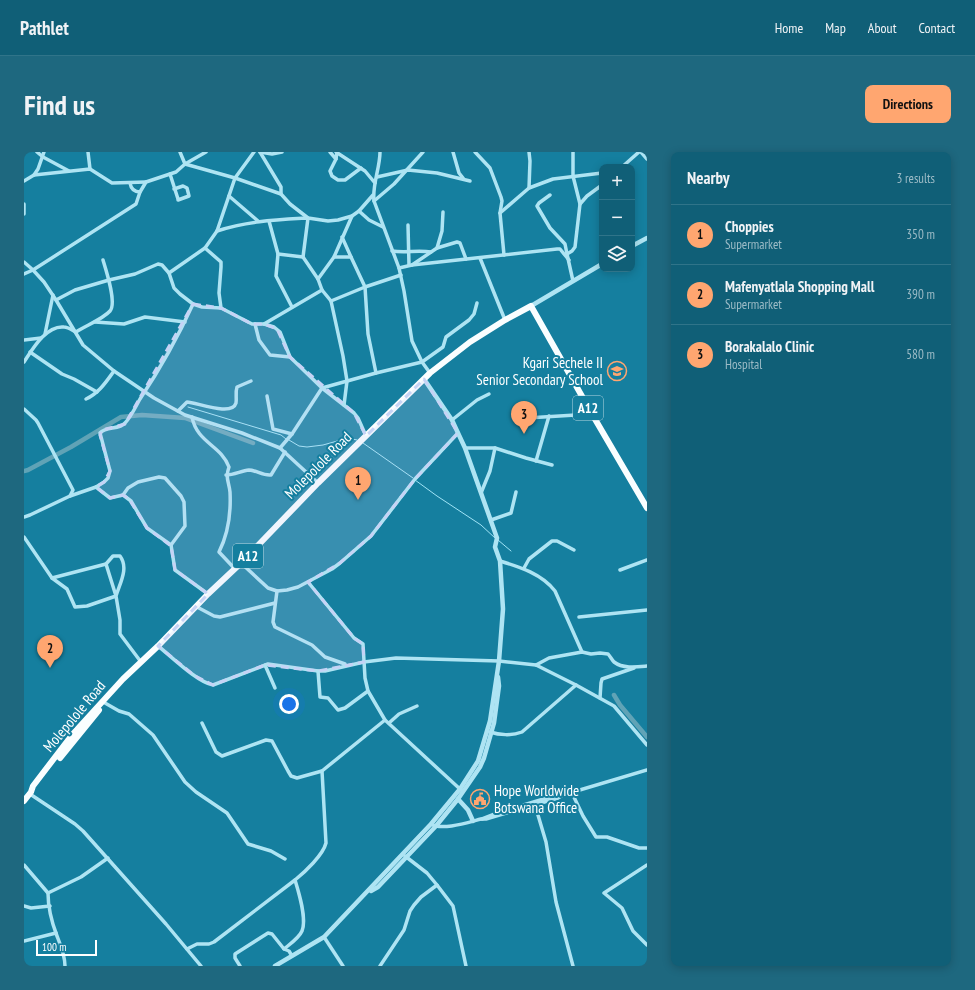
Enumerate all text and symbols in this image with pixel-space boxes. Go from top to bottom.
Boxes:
text: Pathlet [20,16,69,40]
text: Home [775,19,803,37]
text: Map [825,19,846,37]
text: About [868,19,897,37]
text: Contact [919,19,955,37]
button: Directions [865,85,951,123]
text: Find us [24,86,95,123]
map controls [599,164,635,272]
button: + [599,164,635,200]
text: Nearby [687,167,730,189]
text: 3 results [896,170,935,187]
button: − [599,200,635,236]
text: Choppies [725,217,774,236]
text: 1 [697,226,703,243]
text: 350 m [906,226,935,243]
button: layers [599,236,635,272]
text: Supermarket [725,236,782,253]
text: Mafenyatlala Shopping Mall [725,277,874,296]
text: 2 [697,286,703,303]
text: 390 m [906,286,935,303]
text: Supermarket [725,296,782,313]
text: Borakalalo Clinic [725,337,814,356]
text: 3 [697,346,703,363]
text: 580 m [906,346,935,363]
place label: Kgari Sechele II Senior Secondary School [476,353,603,389]
text: Hospital [725,356,762,373]
school or university icon: Kgari Sechele II Senior Secondary School [606,360,628,382]
road number: A12 [573,396,603,420]
pin: 3 [511,401,537,434]
street label: Molepolole Road [280,427,356,503]
pin: 1 [345,467,371,500]
road number: A12 [233,544,263,568]
pin: 2 [37,635,63,668]
street label: Molepolole Road [39,677,109,755]
your location [279,694,299,714]
place label: Hope Worldwide Botswana Office [494,781,579,817]
public building icon: Hope Worldwide Botswana Office [469,788,491,810]
scale bar [36,938,97,957]
text: 100 m [42,940,66,954]

